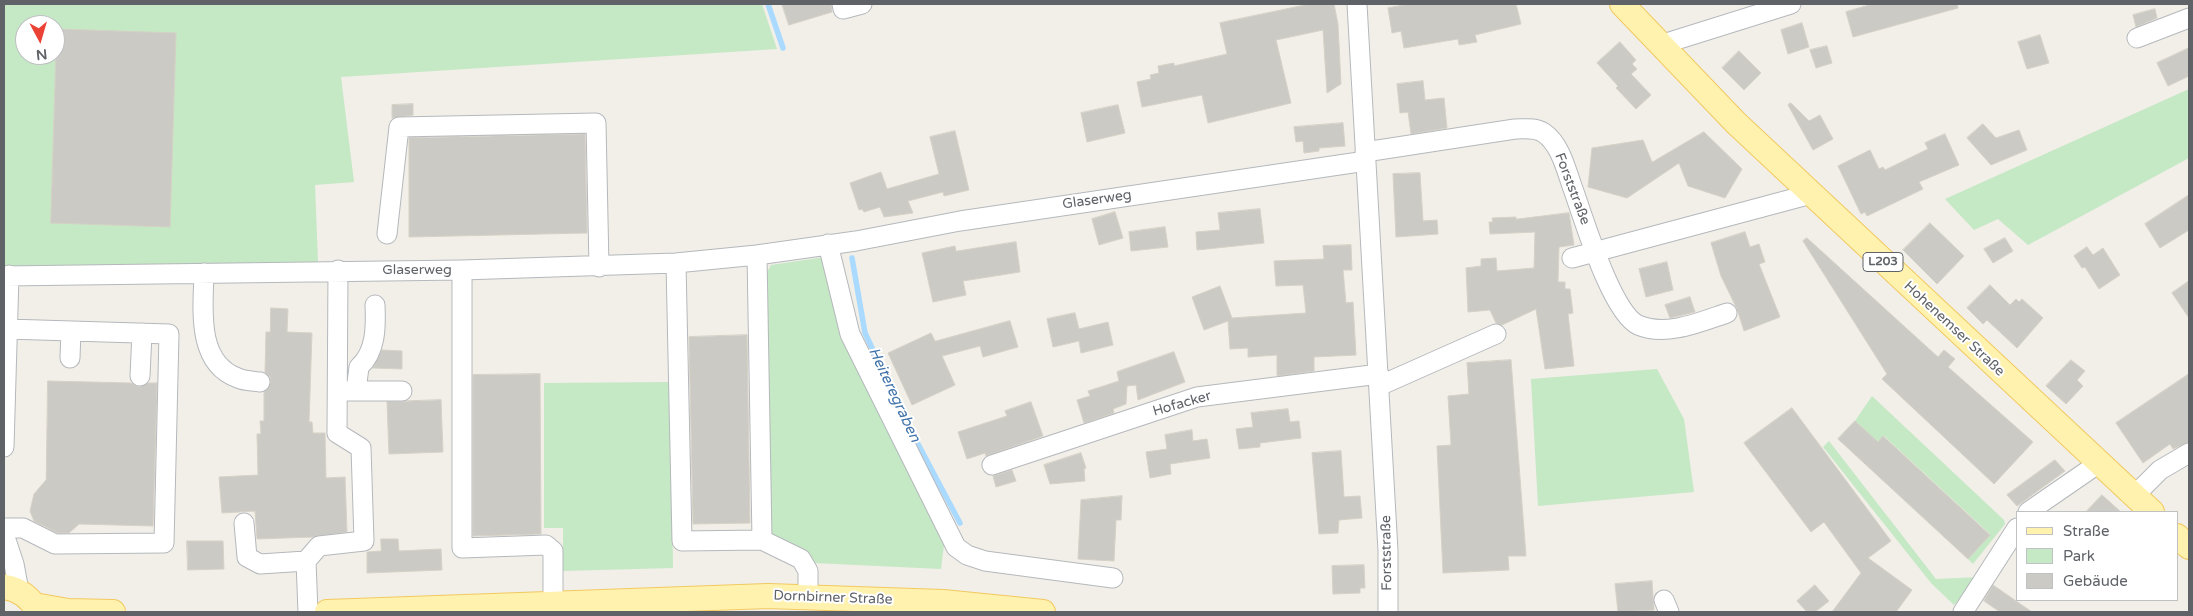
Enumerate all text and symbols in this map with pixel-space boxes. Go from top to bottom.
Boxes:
north arrow [15,15,65,65]
text: N [35,45,48,63]
street label: Forststraße [1551,151,1593,227]
street label: Glaserweg [1061,187,1133,213]
road number: L203 [1863,252,1903,272]
street label: Glaserweg [382,262,452,278]
street label: Hohenemser Straße [1900,278,2008,380]
water label: Heiteregraben [864,345,924,445]
street label: Hofacker [1151,388,1213,420]
legend [2016,511,2178,601]
street label: Forststraße [1378,515,1396,591]
text: Straße [2063,522,2109,540]
text: Park [2063,547,2095,565]
text: Gebäude [2063,572,2128,590]
street label: Dornbirner Straße [773,588,893,608]

